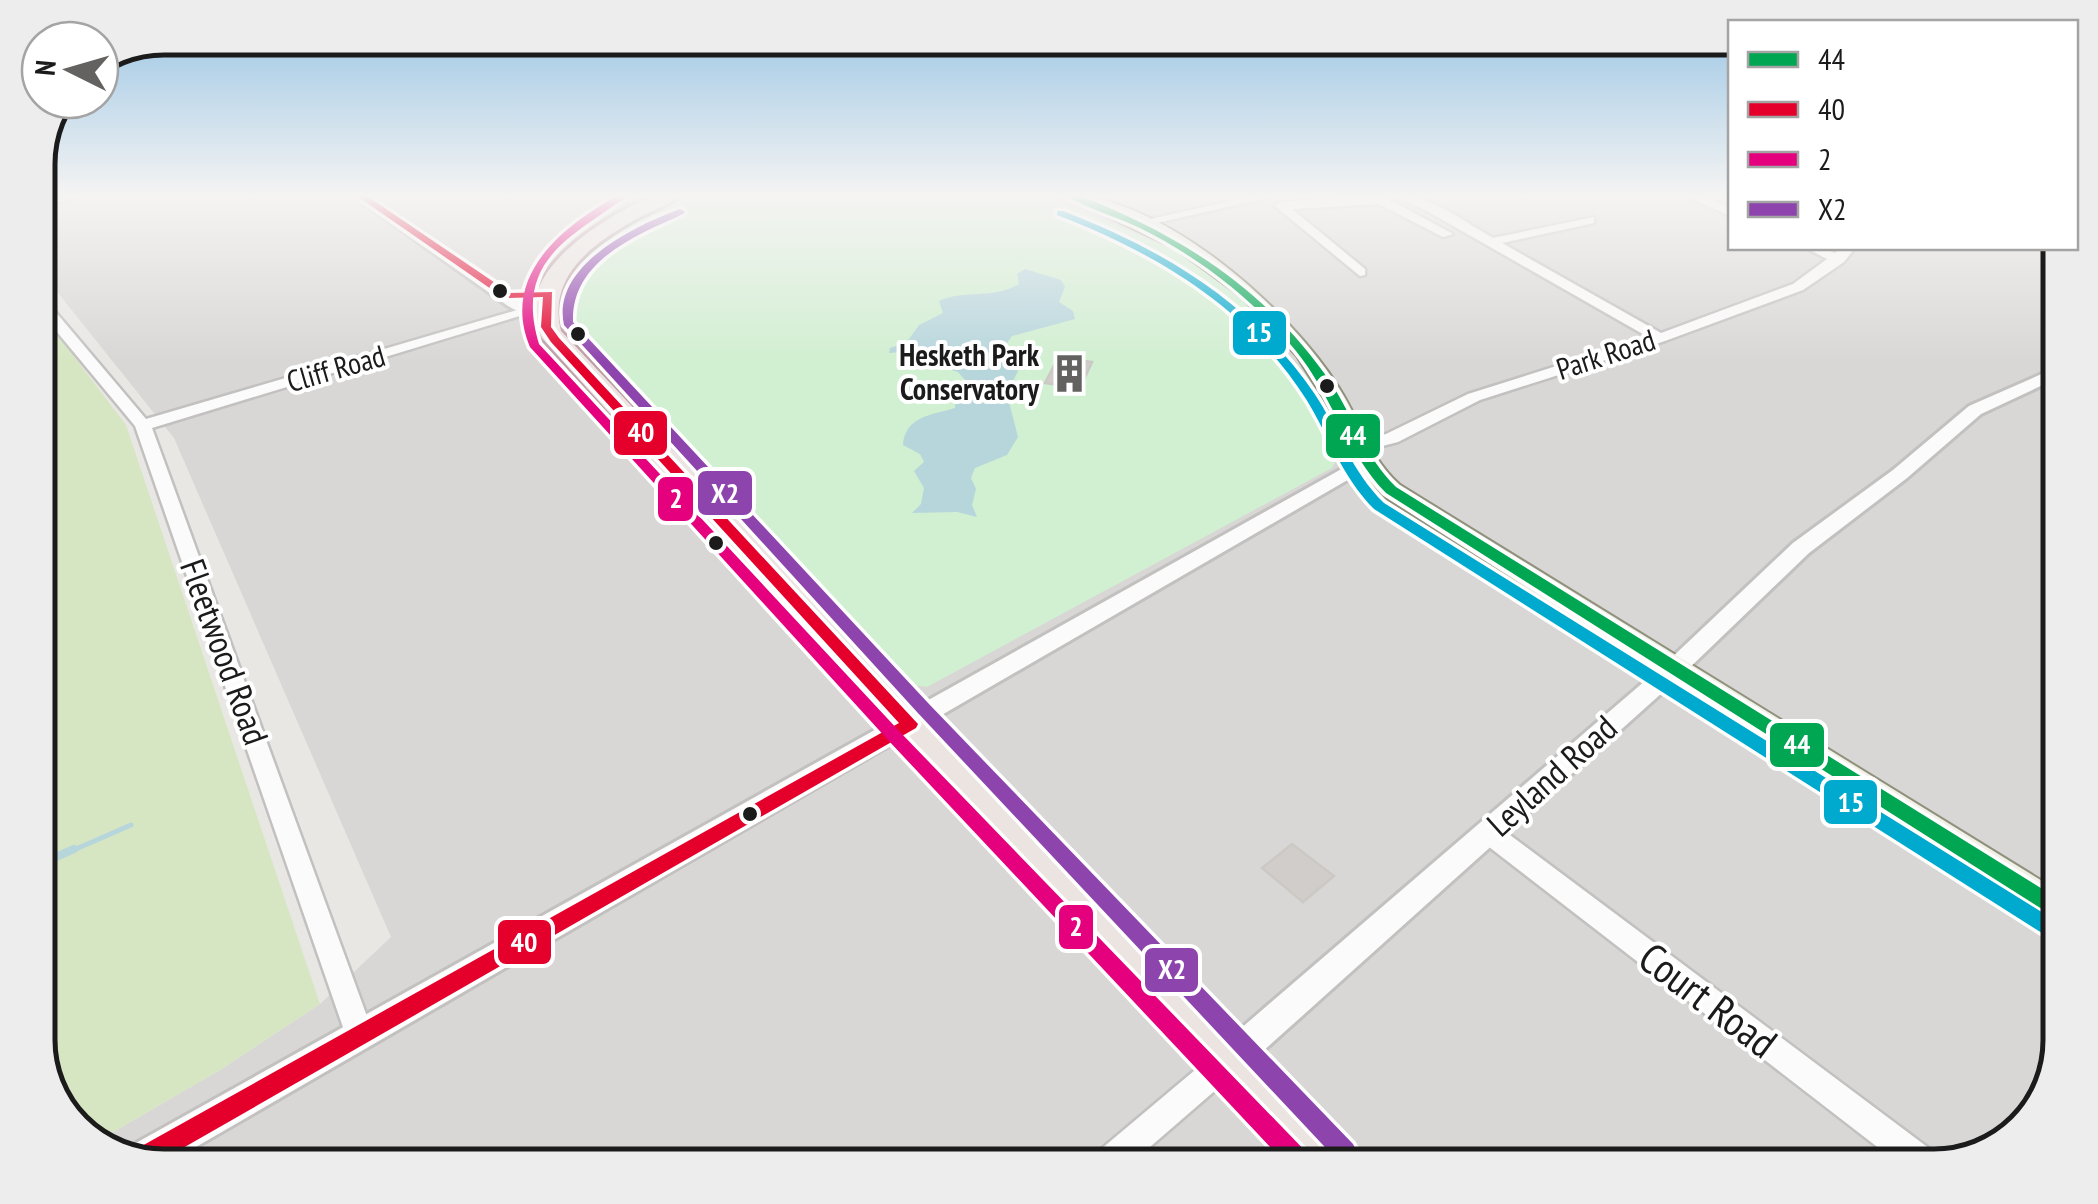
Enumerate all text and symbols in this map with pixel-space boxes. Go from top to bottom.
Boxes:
north arrow [20,20,120,120]
legend [1728,20,2078,250]
text: 44 [1818,39,1845,78]
text: N [26,59,64,77]
text: 40 [1818,89,1845,128]
text: 2 [1818,139,1832,178]
text: X2 [1818,189,1847,228]
unlabelled marker [490,281,510,301]
line badge: 15 [1231,309,1288,357]
text: 15 [1246,313,1272,350]
street label: Park Road [1551,319,1660,388]
unlabelled marker [568,324,588,344]
street label: Cliff Road [282,335,389,400]
place label: Hesketh Park Conservatory [899,335,1040,408]
building icon: Hesketh Park Conservatory [1048,352,1090,394]
unlabelled marker [1317,376,1337,396]
line badge: 40 [612,409,669,457]
line badge: 44 [1324,412,1382,460]
text: 40 [628,413,654,450]
text: 44 [1340,416,1367,453]
line badge: X2 [696,469,754,517]
text: X2 [711,474,739,511]
line badge: 2 [656,475,695,523]
text: 2 [669,479,683,516]
unlabelled marker [706,533,726,553]
street label: Fleetwood Road [170,553,280,751]
street label: Leyland Road [1477,705,1626,846]
line badge: 44 [1768,721,1826,769]
text: 44 [1784,725,1811,762]
line badge: 15 [1822,778,1879,826]
text: 15 [1838,783,1864,820]
unlabelled marker [740,804,760,824]
line badge: 2 [1057,903,1095,951]
text: 2 [1069,907,1083,944]
line badge: 40 [496,918,553,966]
text: 40 [511,923,537,960]
street label: Court Road [1628,930,1788,1069]
line badge: X2 [1143,946,1200,994]
text: X2 [1158,950,1186,987]

